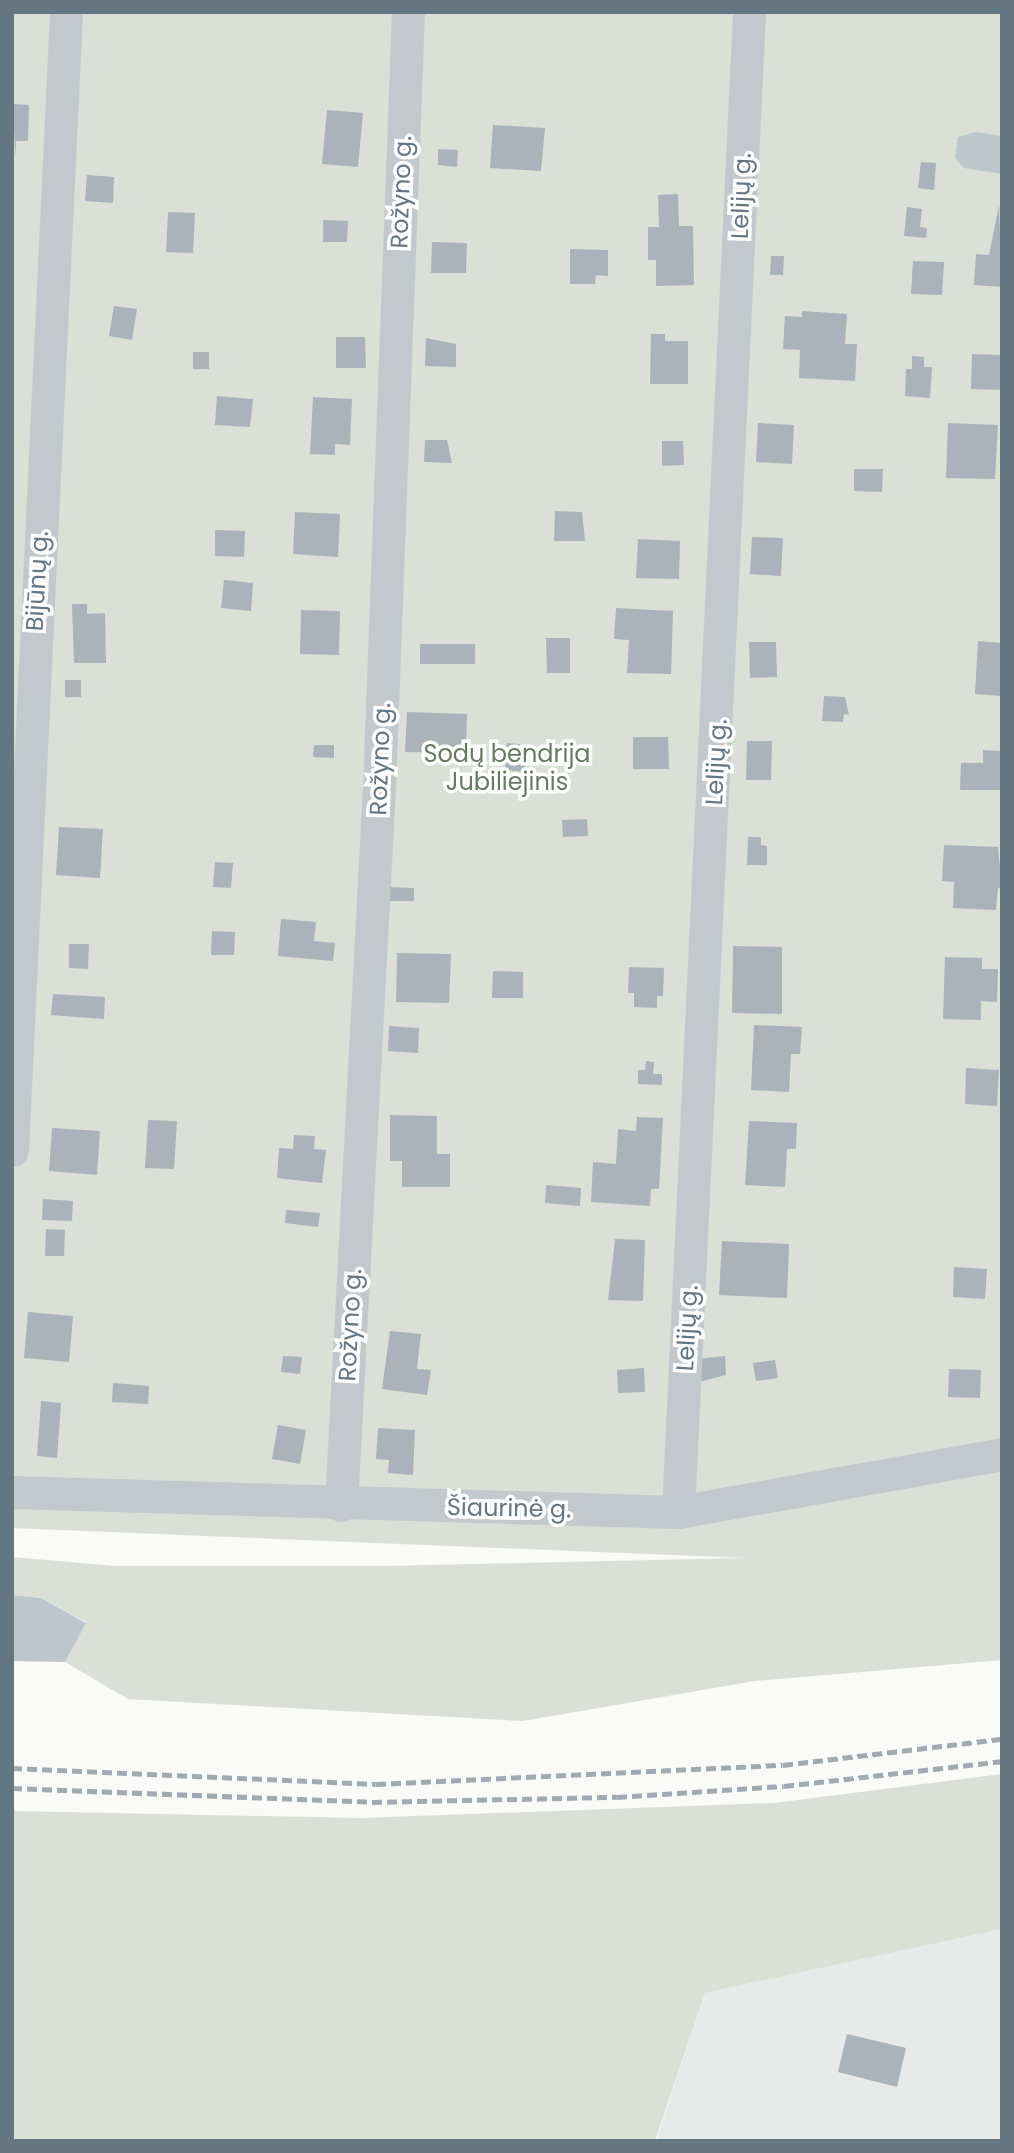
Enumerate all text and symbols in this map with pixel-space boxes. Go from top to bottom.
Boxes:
street label: Rožyno g. [385,135,417,249]
street label: Lelijų g. [725,153,757,239]
street label: Bijūnų g. [20,530,54,632]
street label: Rožyno g. [364,702,396,816]
street label: Lelijų g. [699,718,733,806]
park label: Sodų bendrija Jubiliejinis [423,740,591,796]
street label: Rožyno g. [333,1268,367,1382]
street label: Lelijų g. [670,1284,704,1372]
street label: Šiaurinė g. [447,1493,571,1523]

